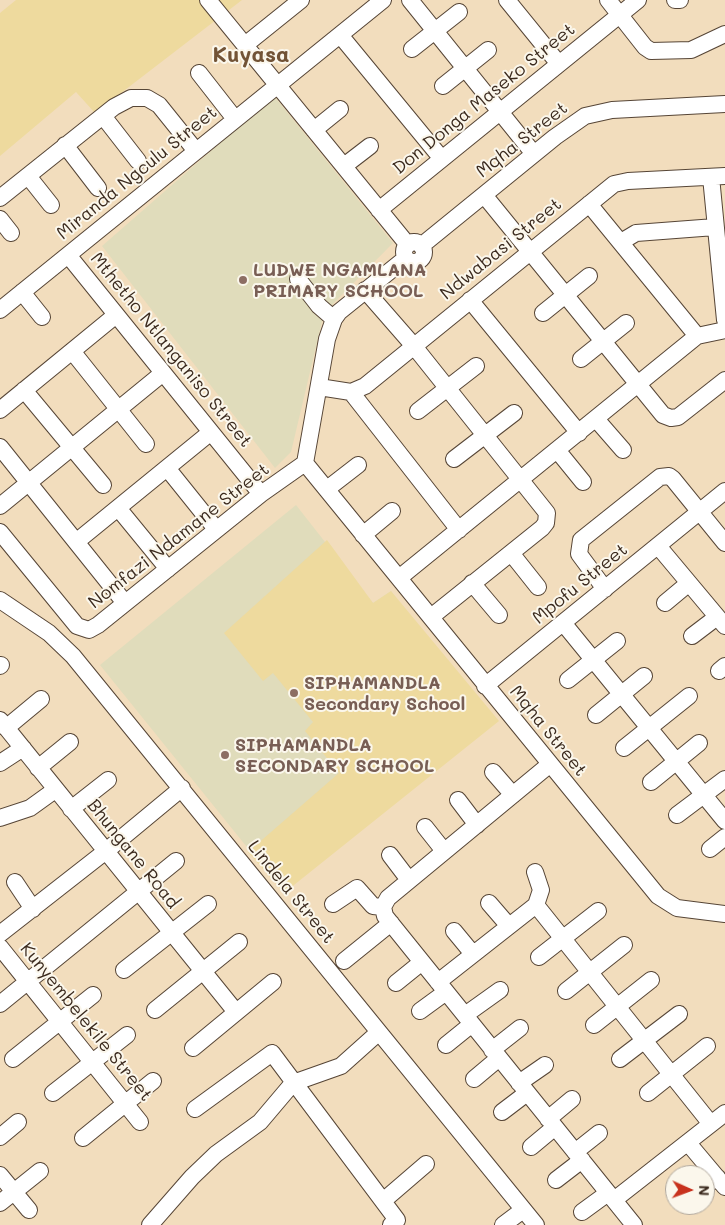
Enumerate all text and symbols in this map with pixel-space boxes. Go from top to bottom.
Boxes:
street label: Don Donga Maseko Street [389,19,579,179]
district label: Kuyasa [212,42,290,68]
street label: Mqha Street [472,98,572,182]
street label: Miranda Ngculu Street [52,102,222,244]
street label: Ndwabasi Street [436,193,566,305]
street label: Mthetho Ntlanganiso Street [86,248,256,452]
place label: LUDWE NGAMLANA PRIMARY SCHOOL [253,259,426,302]
marker: LUDWE NGAMLANA PRIMARY SCHOOL [237,274,249,286]
street label: Nomfazi Ndamane Street [84,459,274,613]
street label: Mpofu Street [528,539,632,629]
place label: SIPHAMANDLA Secondary School [304,672,465,714]
street label: Mqha Street [505,681,591,781]
marker: SIPHAMANDLA Secondary School [288,687,300,699]
place label: SIPHAMANDLA SECONDARY SCHOOL [235,734,434,776]
marker: SIPHAMANDLA SECONDARY SCHOOL [219,749,231,761]
street label: Bhungane Road [82,795,184,913]
street label: Lindela Street [243,836,339,948]
street label: Kunyembelekile Street [15,938,157,1106]
north arrow [665,1165,715,1215]
text: N [695,1185,714,1196]

